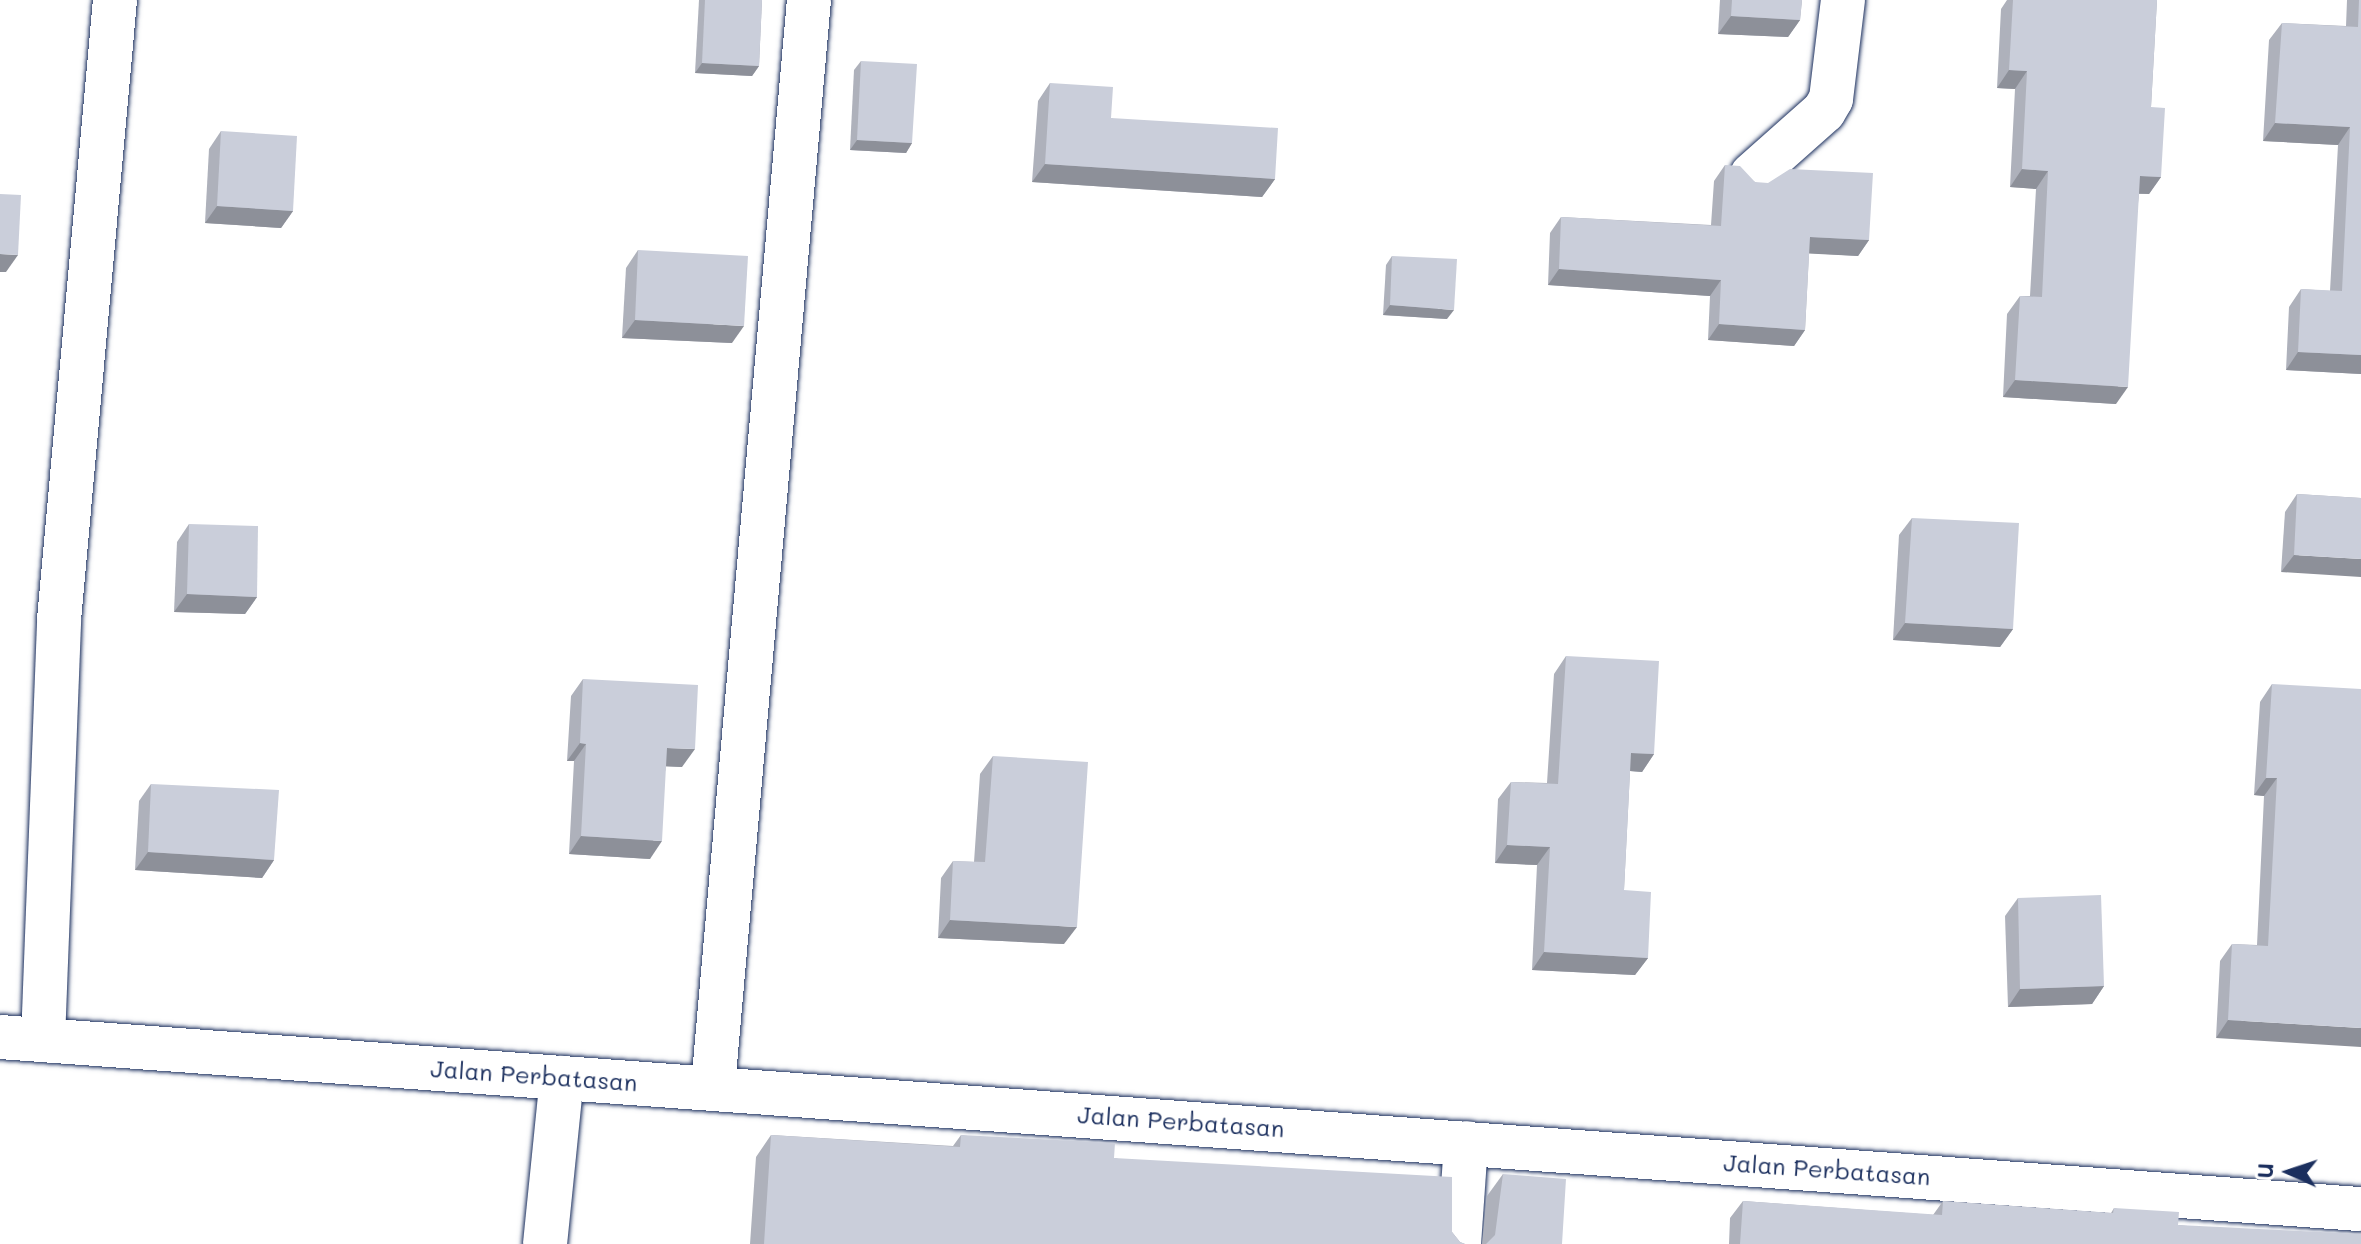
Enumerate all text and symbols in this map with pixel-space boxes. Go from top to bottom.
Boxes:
street label: Jalan Perbatasan [430,1053,638,1097]
street label: Jalan Perbatasan [1077,1099,1285,1143]
north arrow [2249,1132,2329,1212]
street label: Jalan Perbatasan [1723,1147,1931,1191]
text: U [2250,1162,2279,1179]

